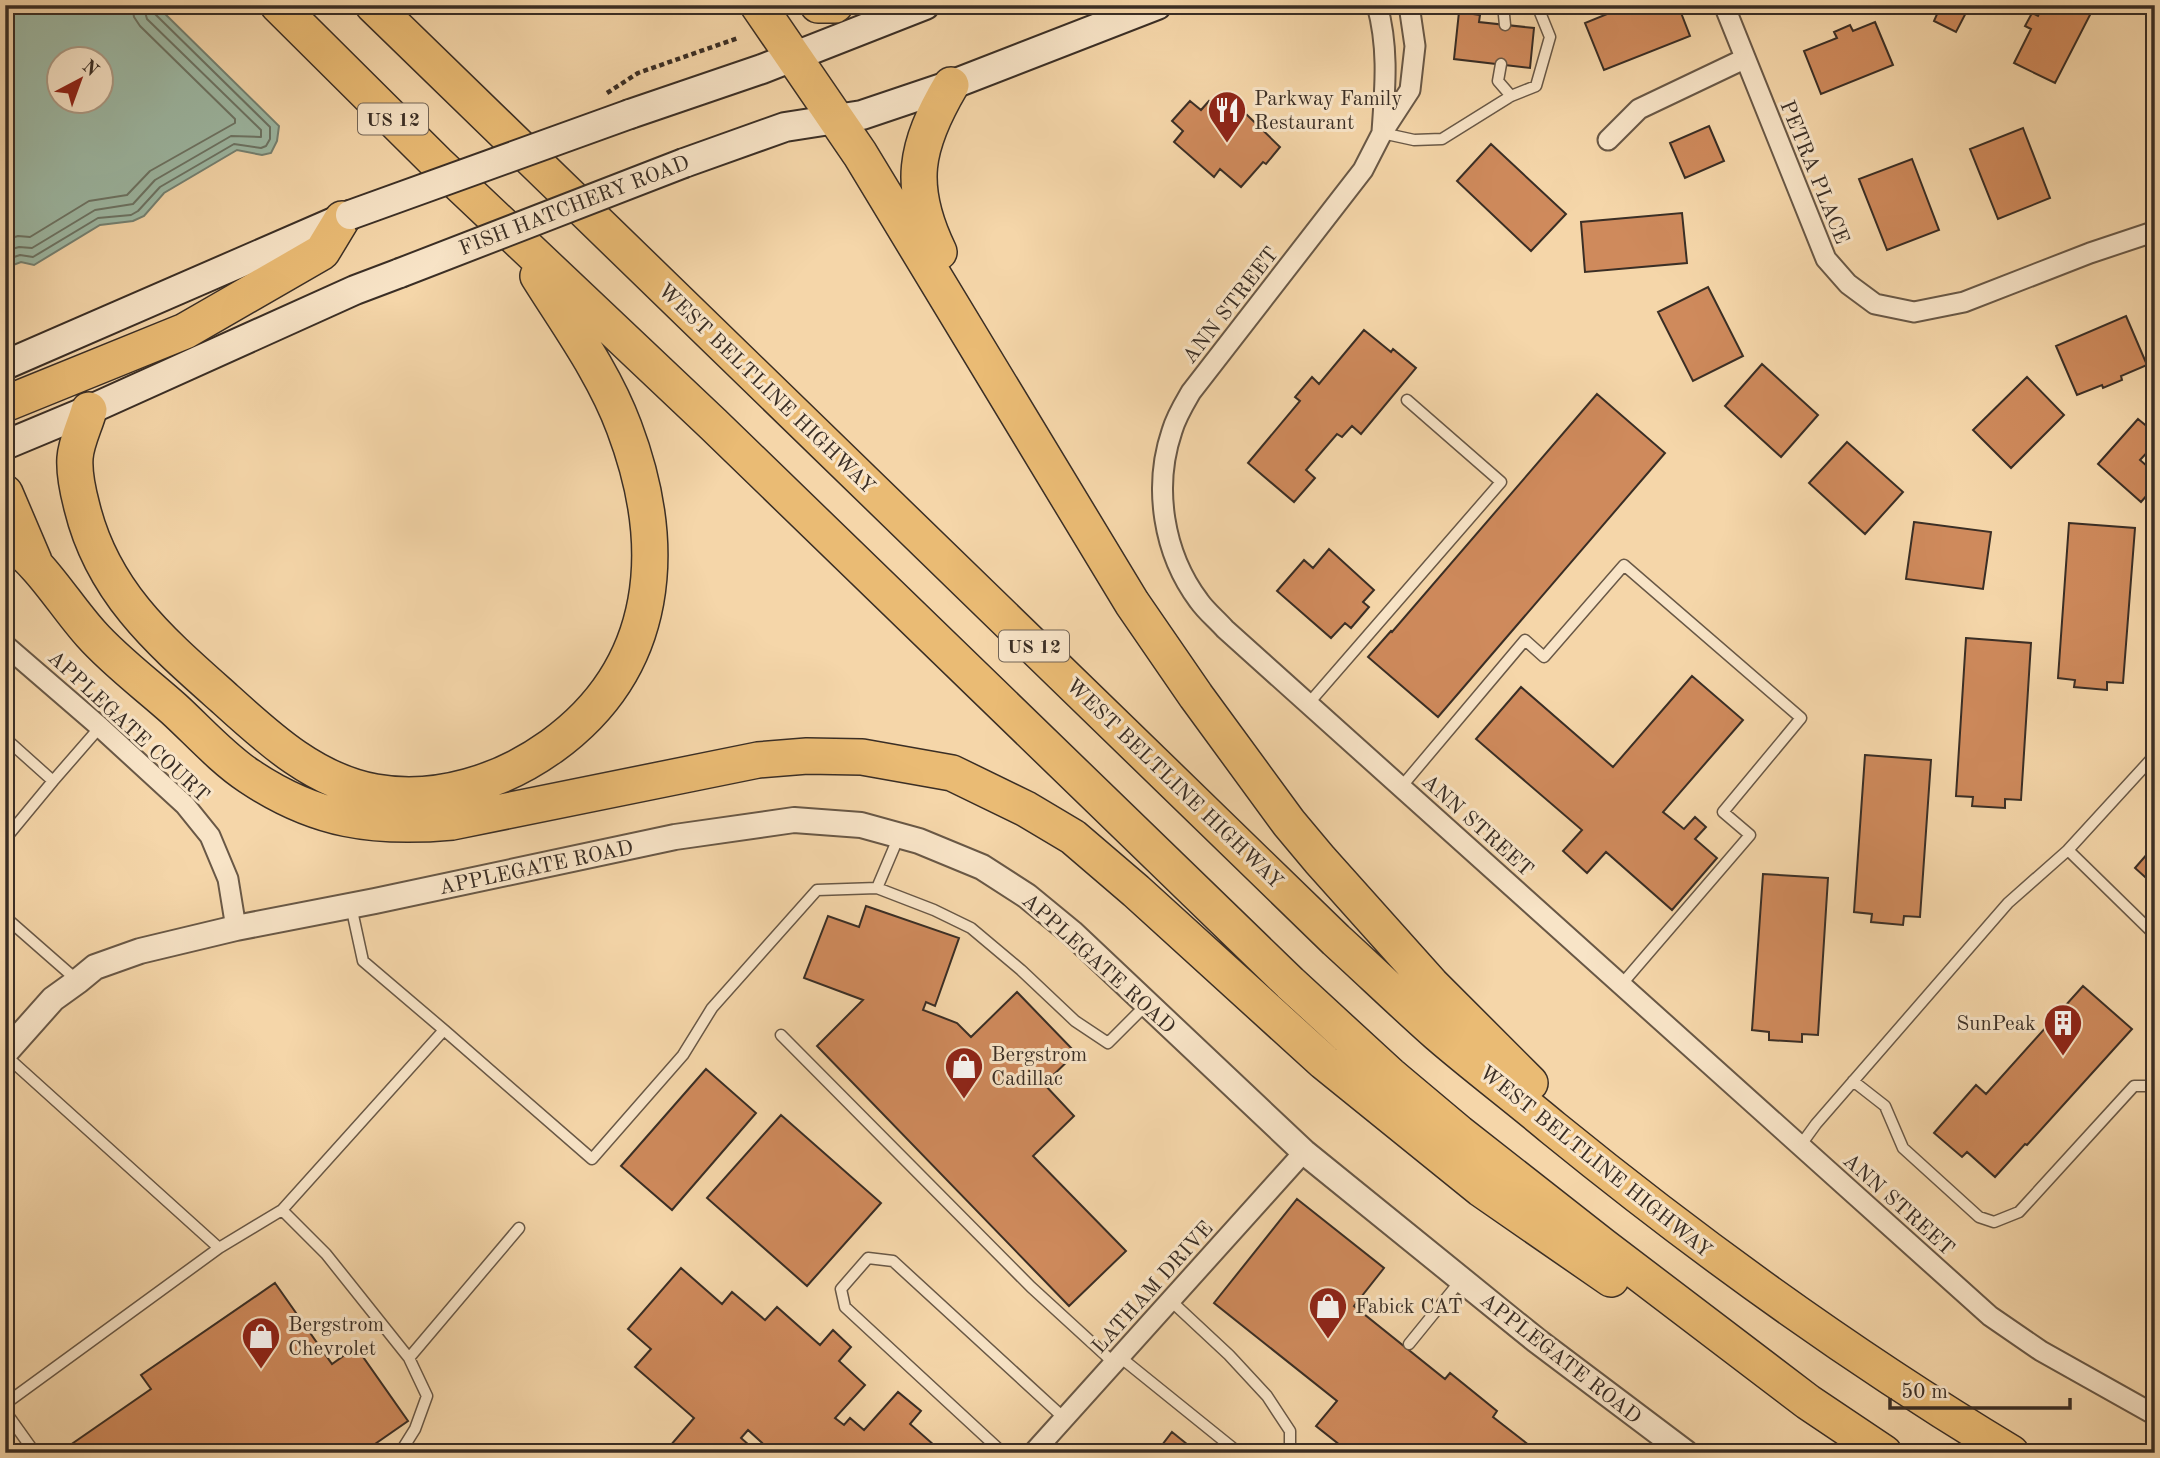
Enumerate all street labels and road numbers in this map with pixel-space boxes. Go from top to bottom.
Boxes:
street label: PETRA PLACE [1775,98,1852,247]
road number: US 12 [358,104,428,134]
street label: FISH HATCHERY ROAD [456,153,693,260]
street label: ANN STREET [1179,244,1283,368]
street label: WEST BELTLINE HIGHWAY [653,280,878,498]
road number: US 12 [999,631,1069,662]
street label: APPLEGATE COURT [43,647,213,807]
street label: WEST BELTLINE HIGHWAY [1061,675,1286,893]
street label: ANN STREET [1417,771,1537,881]
street label: APPLEGATE ROAD [437,838,635,899]
street label: APPLEGATE ROAD [1017,890,1179,1038]
street label: WEST BELTLINE HIGHWAY [1475,1062,1715,1262]
street label: ANN STREET [1838,1150,1958,1260]
street label: LATHAM DRIVE [1089,1218,1218,1358]
street label: APPLEGATE ROAD [1476,1290,1645,1428]

